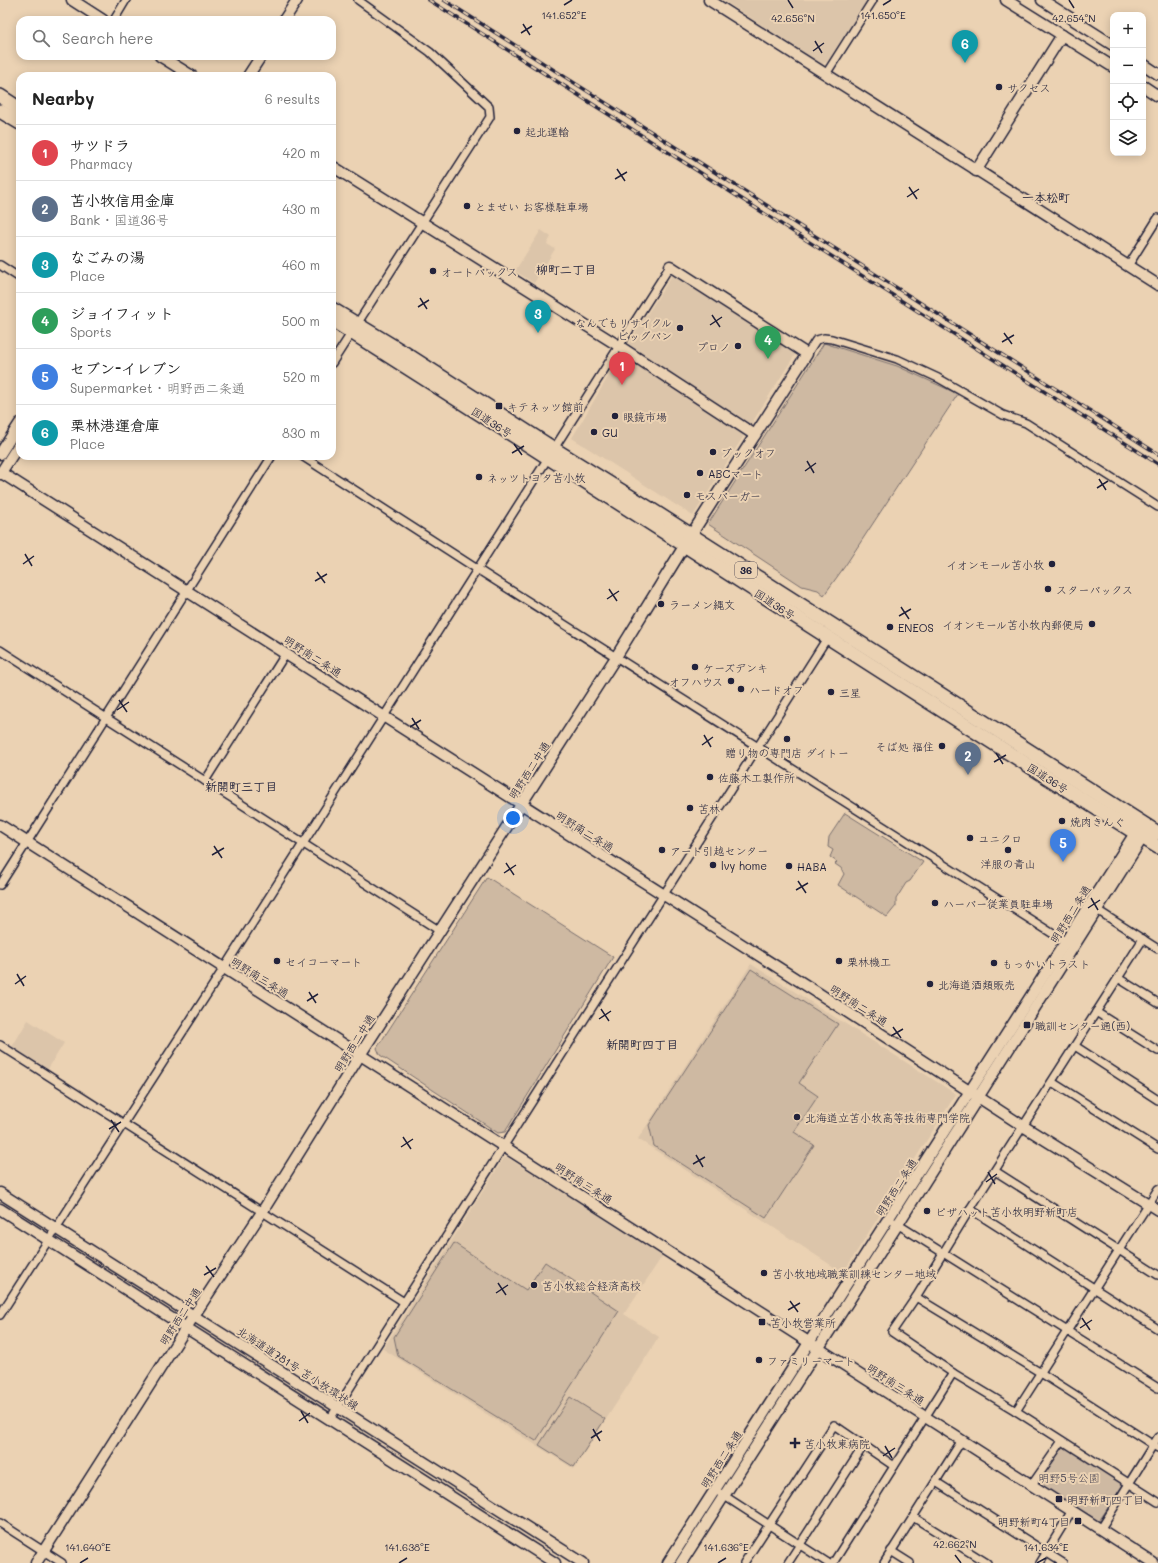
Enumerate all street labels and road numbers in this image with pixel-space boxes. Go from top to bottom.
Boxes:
street label: 国道36号 [469,403,515,441]
road number: 36 [735,562,757,578]
street label: 国道36号 [752,585,798,623]
street label: 明野南二条通 [281,632,345,680]
street label: 明野西二中通 [505,738,553,802]
street label: 国道36号 [1024,759,1072,797]
street label: 明野南二条通 [553,807,617,855]
street label: 明野西二条通 [1046,882,1094,946]
street label: 明野南三条通 [228,953,292,1001]
street label: 明野南二条通 [827,981,891,1029]
street label: 明野西二中通 [330,1011,378,1075]
street label: 明野西二条通 [872,1155,920,1219]
street label: 明野南三条通 [552,1159,616,1207]
street label: 明野西二中通 [156,1284,204,1348]
street label: 北海道道781号 苫小牧環状線 [234,1323,362,1413]
street label: 明野南三条通 [864,1360,928,1408]
street label: 明野西二条通 [697,1427,745,1491]

